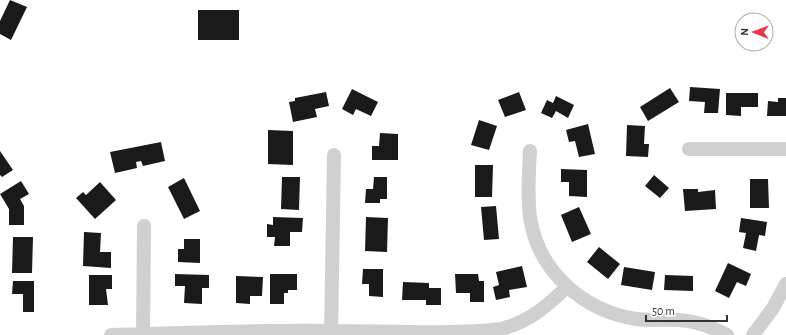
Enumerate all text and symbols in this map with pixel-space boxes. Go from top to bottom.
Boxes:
north arrow [734,12,774,52]
text: N [739,28,750,36]
scale bar [646,297,727,323]
text: 50 m [652,305,675,317]

